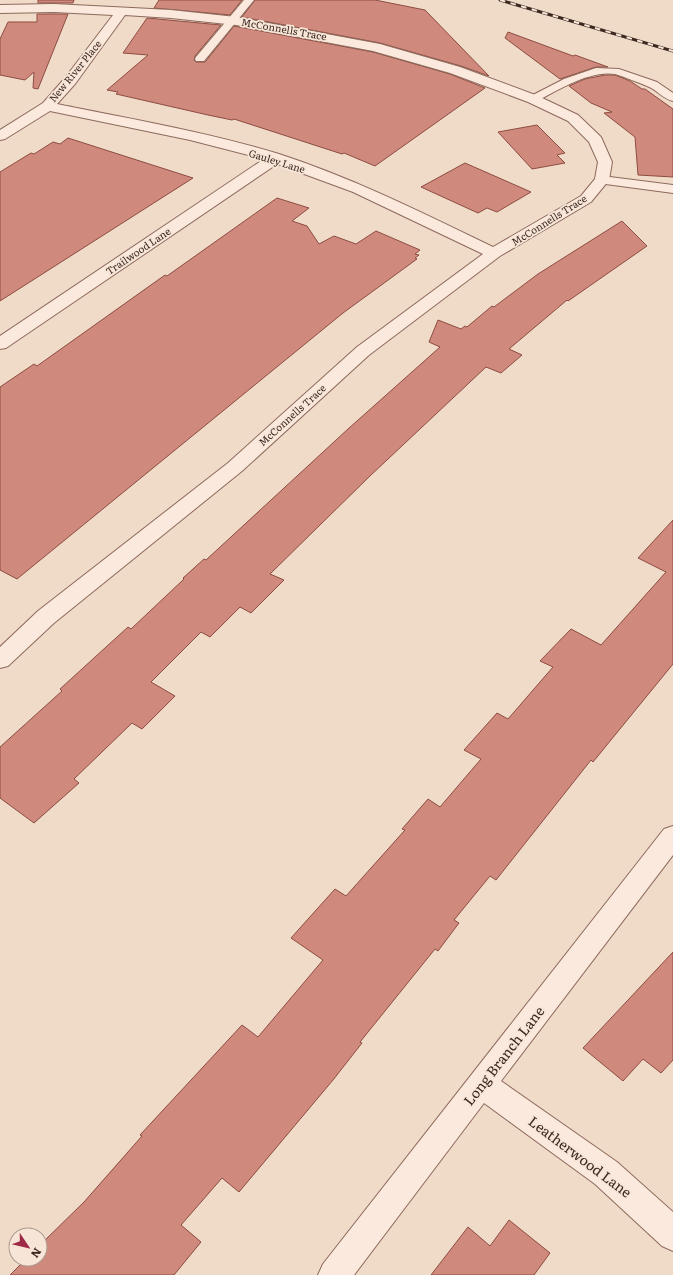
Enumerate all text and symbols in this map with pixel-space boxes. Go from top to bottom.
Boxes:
street label: McConnells Trace [240,14,328,43]
street label: New River Place [45,36,104,105]
street label: Gauley Lane [247,145,307,176]
street label: McConnells Trace [508,190,589,249]
street label: Trailwood Lane [102,223,173,278]
street label: McConnells Trace [255,380,329,449]
street label: Long Branch Lane [458,1002,548,1109]
street label: Leatherwood Lane [525,1111,636,1202]
north arrow [8,1227,48,1267]
text: N [28,1245,46,1262]

